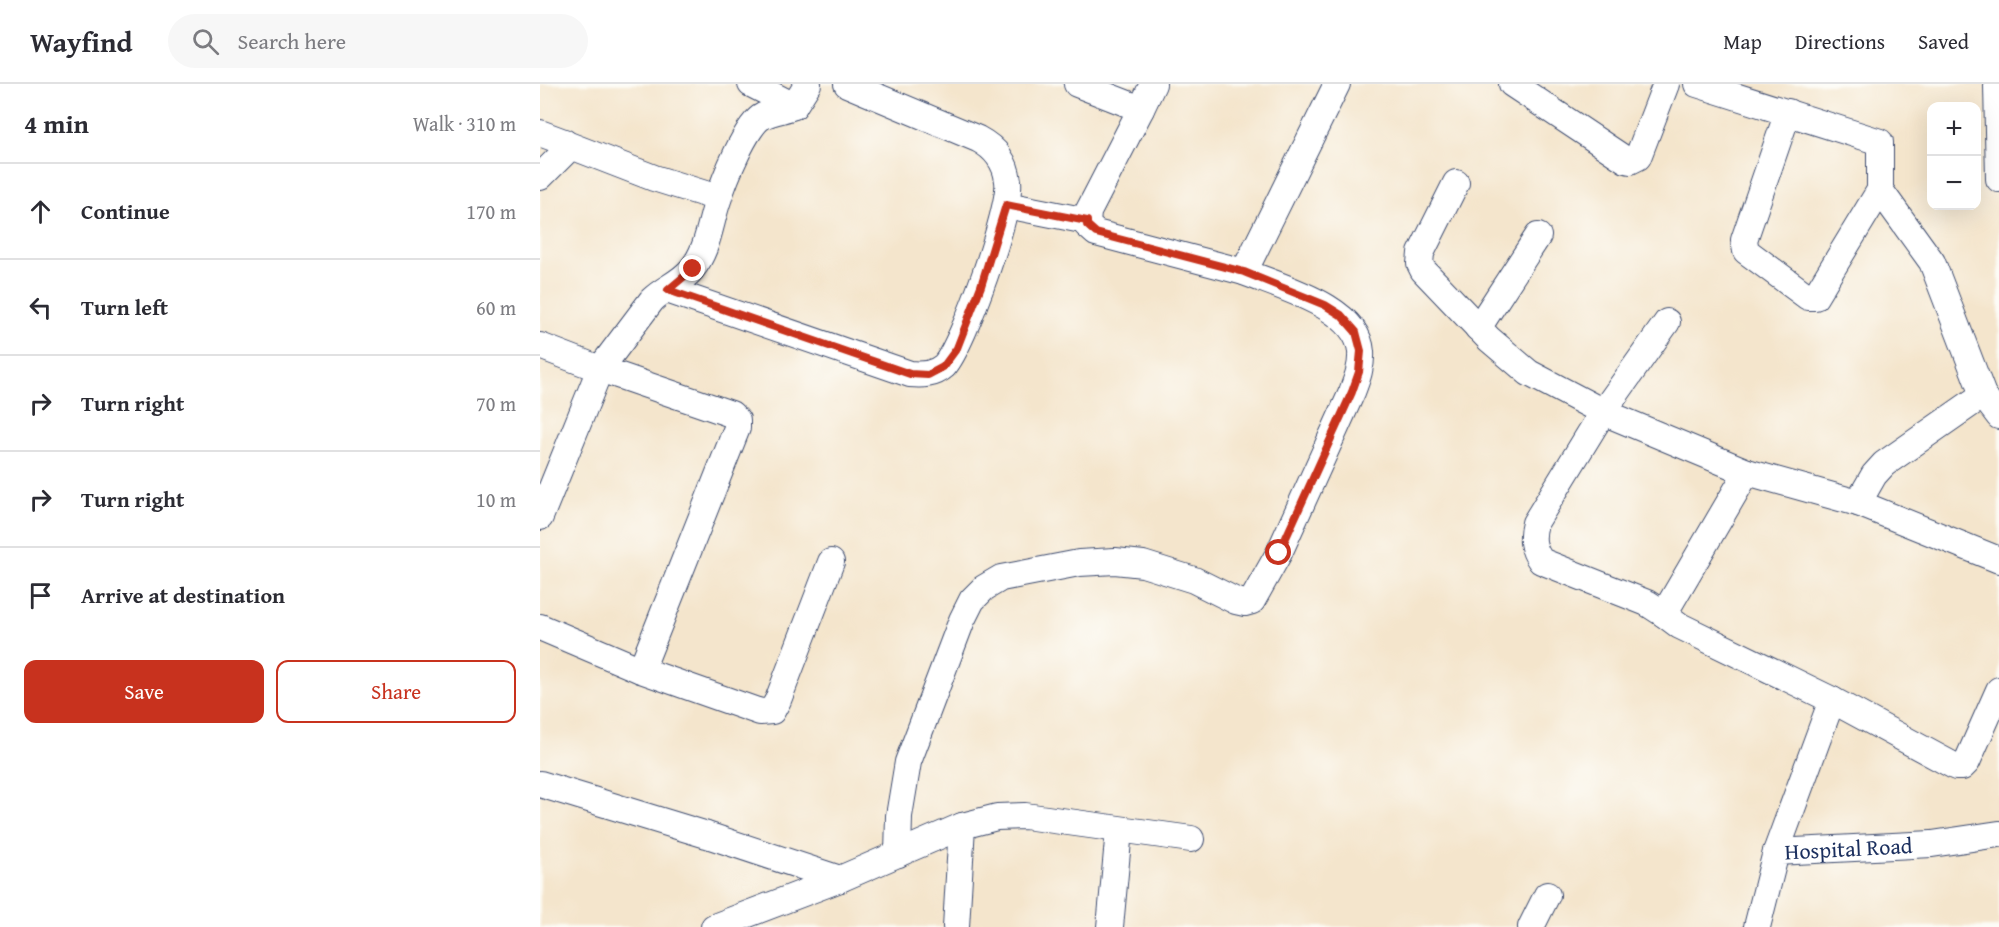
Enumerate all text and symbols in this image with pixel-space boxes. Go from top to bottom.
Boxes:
search box [168,14,588,68]
text: Wayfind [30,21,132,62]
icon: search [189,25,222,58]
text: Search here [237,25,346,57]
text: Map [1723,26,1762,57]
text: Directions [1795,26,1885,57]
text: Saved [1918,26,1969,57]
map controls [1927,102,1981,210]
button: + [1927,102,1981,156]
text: 4 min [24,104,89,143]
text: Walk · 310 m [413,109,516,138]
button: − [1927,156,1981,210]
icon: ahead [24,195,57,228]
text: Continue [81,195,170,227]
text: 170 m [466,197,516,226]
route end [679,255,705,281]
icon: left [24,291,57,324]
text: Turn left [81,291,168,323]
text: 60 m [476,293,516,322]
icon: right [24,387,57,420]
text: Turn right [81,387,184,419]
text: 70 m [476,389,516,418]
icon: right [24,483,57,516]
text: Turn right [81,483,184,515]
text: 10 m [476,485,516,514]
route start [1265,539,1291,565]
icon: arrive [24,579,57,612]
text: Arrive at destination [81,579,285,611]
button: Save [24,660,264,723]
button: Share [276,660,516,723]
street label: Hospital Road [1784,829,1913,868]

